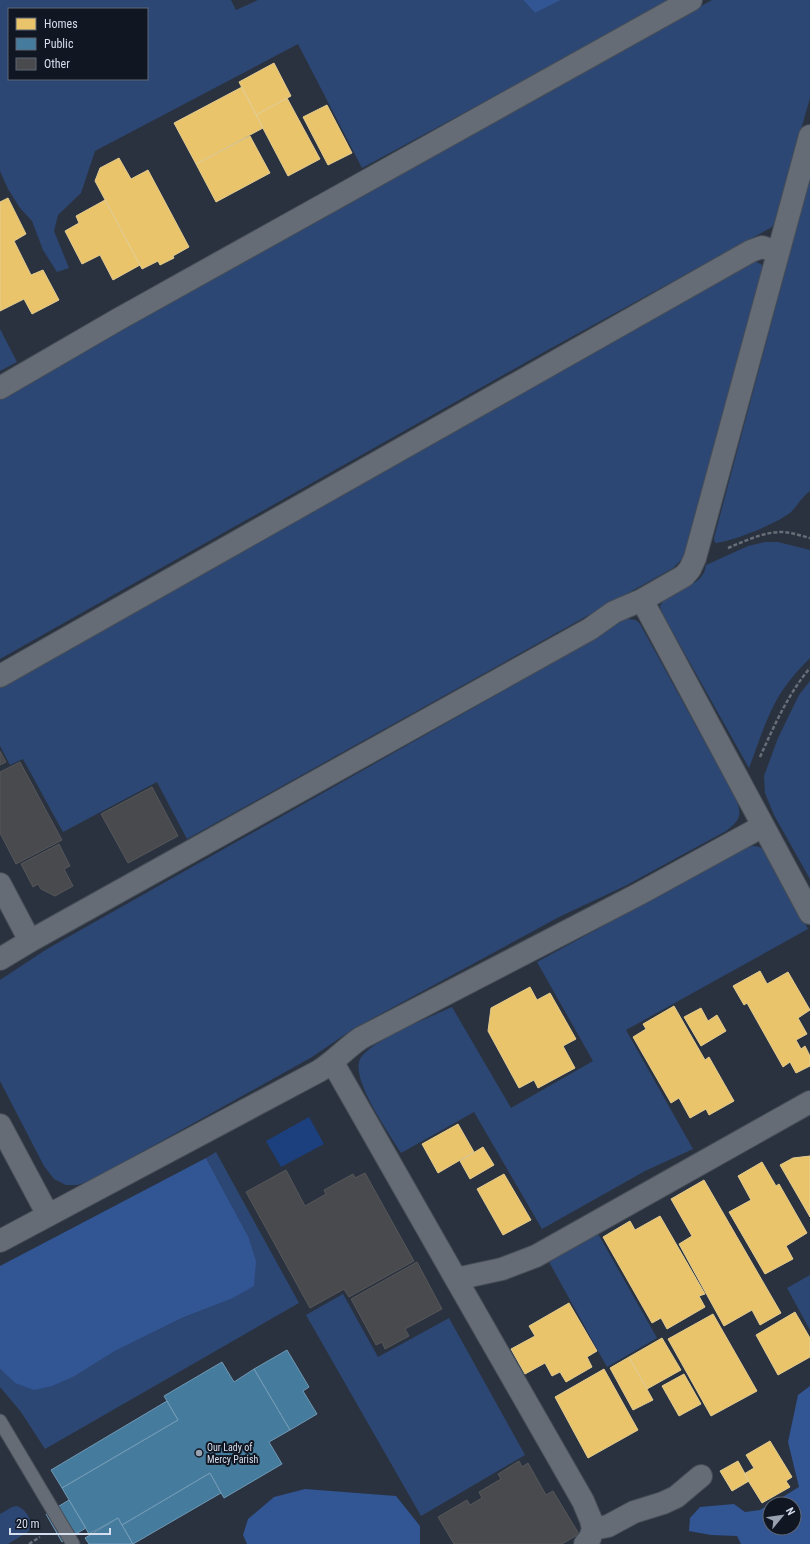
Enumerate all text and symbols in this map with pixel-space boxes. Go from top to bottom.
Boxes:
legend [8,8,148,80]
text: Homes [44,17,78,31]
text: Public [44,37,74,51]
text: Other [44,57,70,71]
place label: Our Lady of Mercy Parish [207,1442,258,1465]
marker: Our Lady of Mercy Parish [194,1448,204,1458]
north arrow [762,1496,802,1536]
text: N [783,1505,798,1518]
scale bar [10,1510,110,1536]
text: 20 m [16,1517,40,1531]

